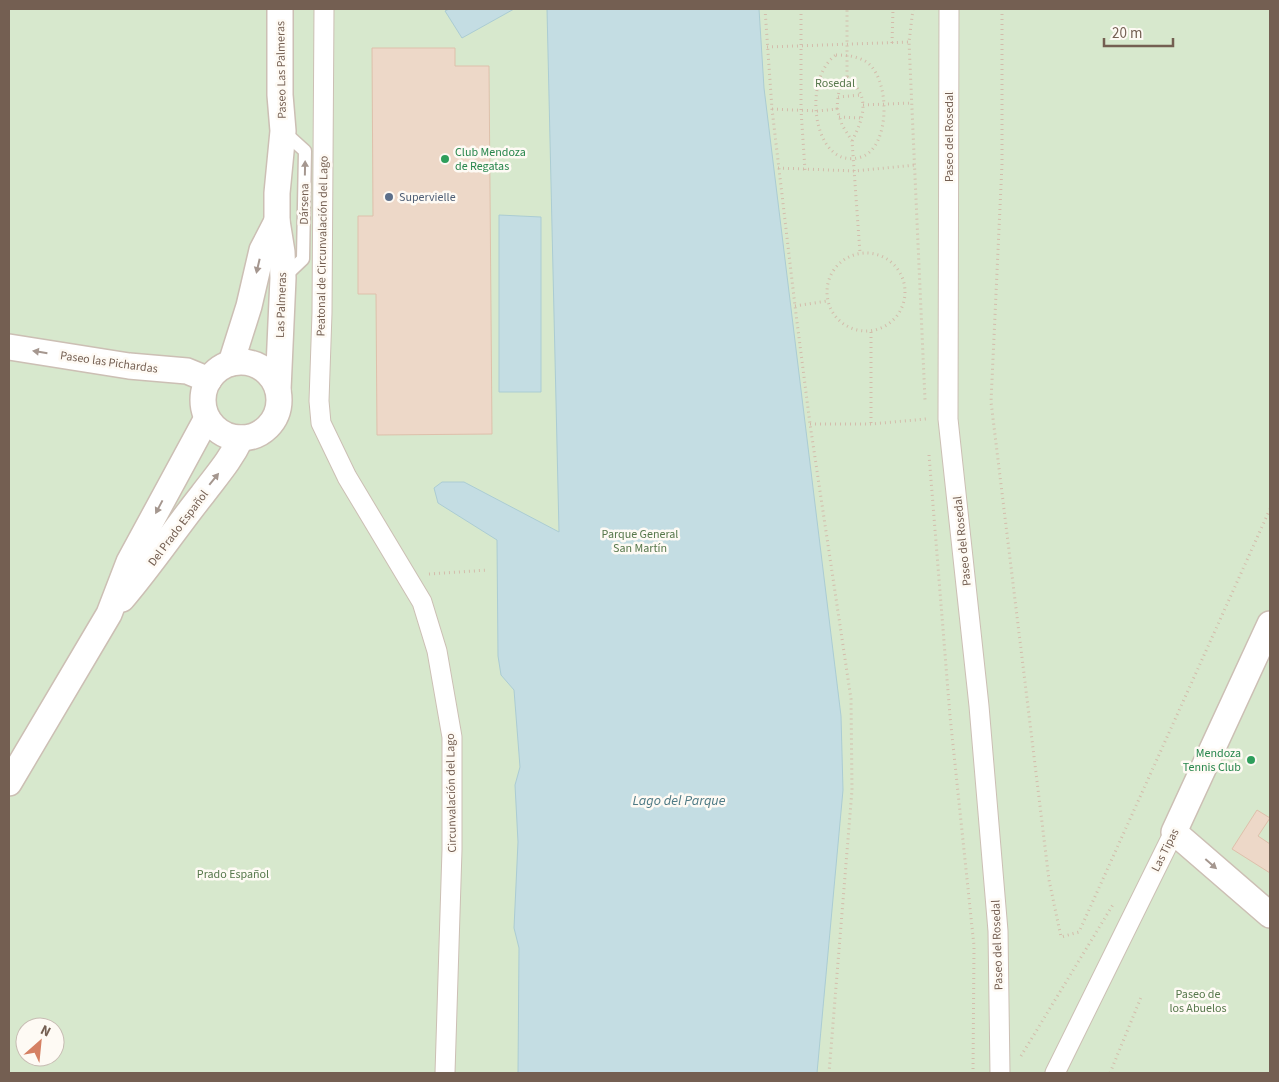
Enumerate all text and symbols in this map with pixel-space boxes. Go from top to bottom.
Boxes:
scale bar [1104,15,1173,47]
street label: Paseo Las Palmeras [272,21,291,119]
text: 20 m [1112,23,1142,44]
park label: Rosedal [815,75,855,92]
street label: Paseo del Rosedal [941,92,958,182]
place label: Club Mendoza de Regatas [455,144,526,175]
marker: Club Mendoza de Regatas [439,153,451,165]
street label: Peatonal de Circunvalación del Lago [312,155,333,337]
one-way arrow [301,160,309,176]
street label: Dársena [296,183,313,225]
place label: Supervielle [399,189,456,206]
marker: Supervielle [383,191,395,203]
one-way arrow [254,258,262,273]
street label: Las Palmeras [272,272,291,338]
street label: Paseo las Pichardas [59,347,159,378]
one-way arrow [32,348,48,356]
one-way arrow [209,472,220,485]
street label: Del Prado Español [144,487,213,570]
street label: Paseo del Rosedal [949,495,976,587]
one-way arrow [155,500,163,514]
park label: Parque General San Martín [602,526,678,557]
street label: Circunvalación del Lago [442,733,461,853]
place label: Mendoza Tennis Club [1183,745,1241,776]
marker: Mendoza Tennis Club [1245,754,1257,766]
water label: Lago del Parque [633,791,726,811]
street label: Las Tipas [1147,826,1184,875]
one-way arrow [1205,859,1218,870]
park label: Prado Español [197,866,269,883]
street label: Paseo del Rosedal [987,900,1008,990]
park label: Paseo de los Abuelos [1169,986,1227,1017]
north arrow [15,1017,65,1067]
text: N [37,1020,54,1042]

